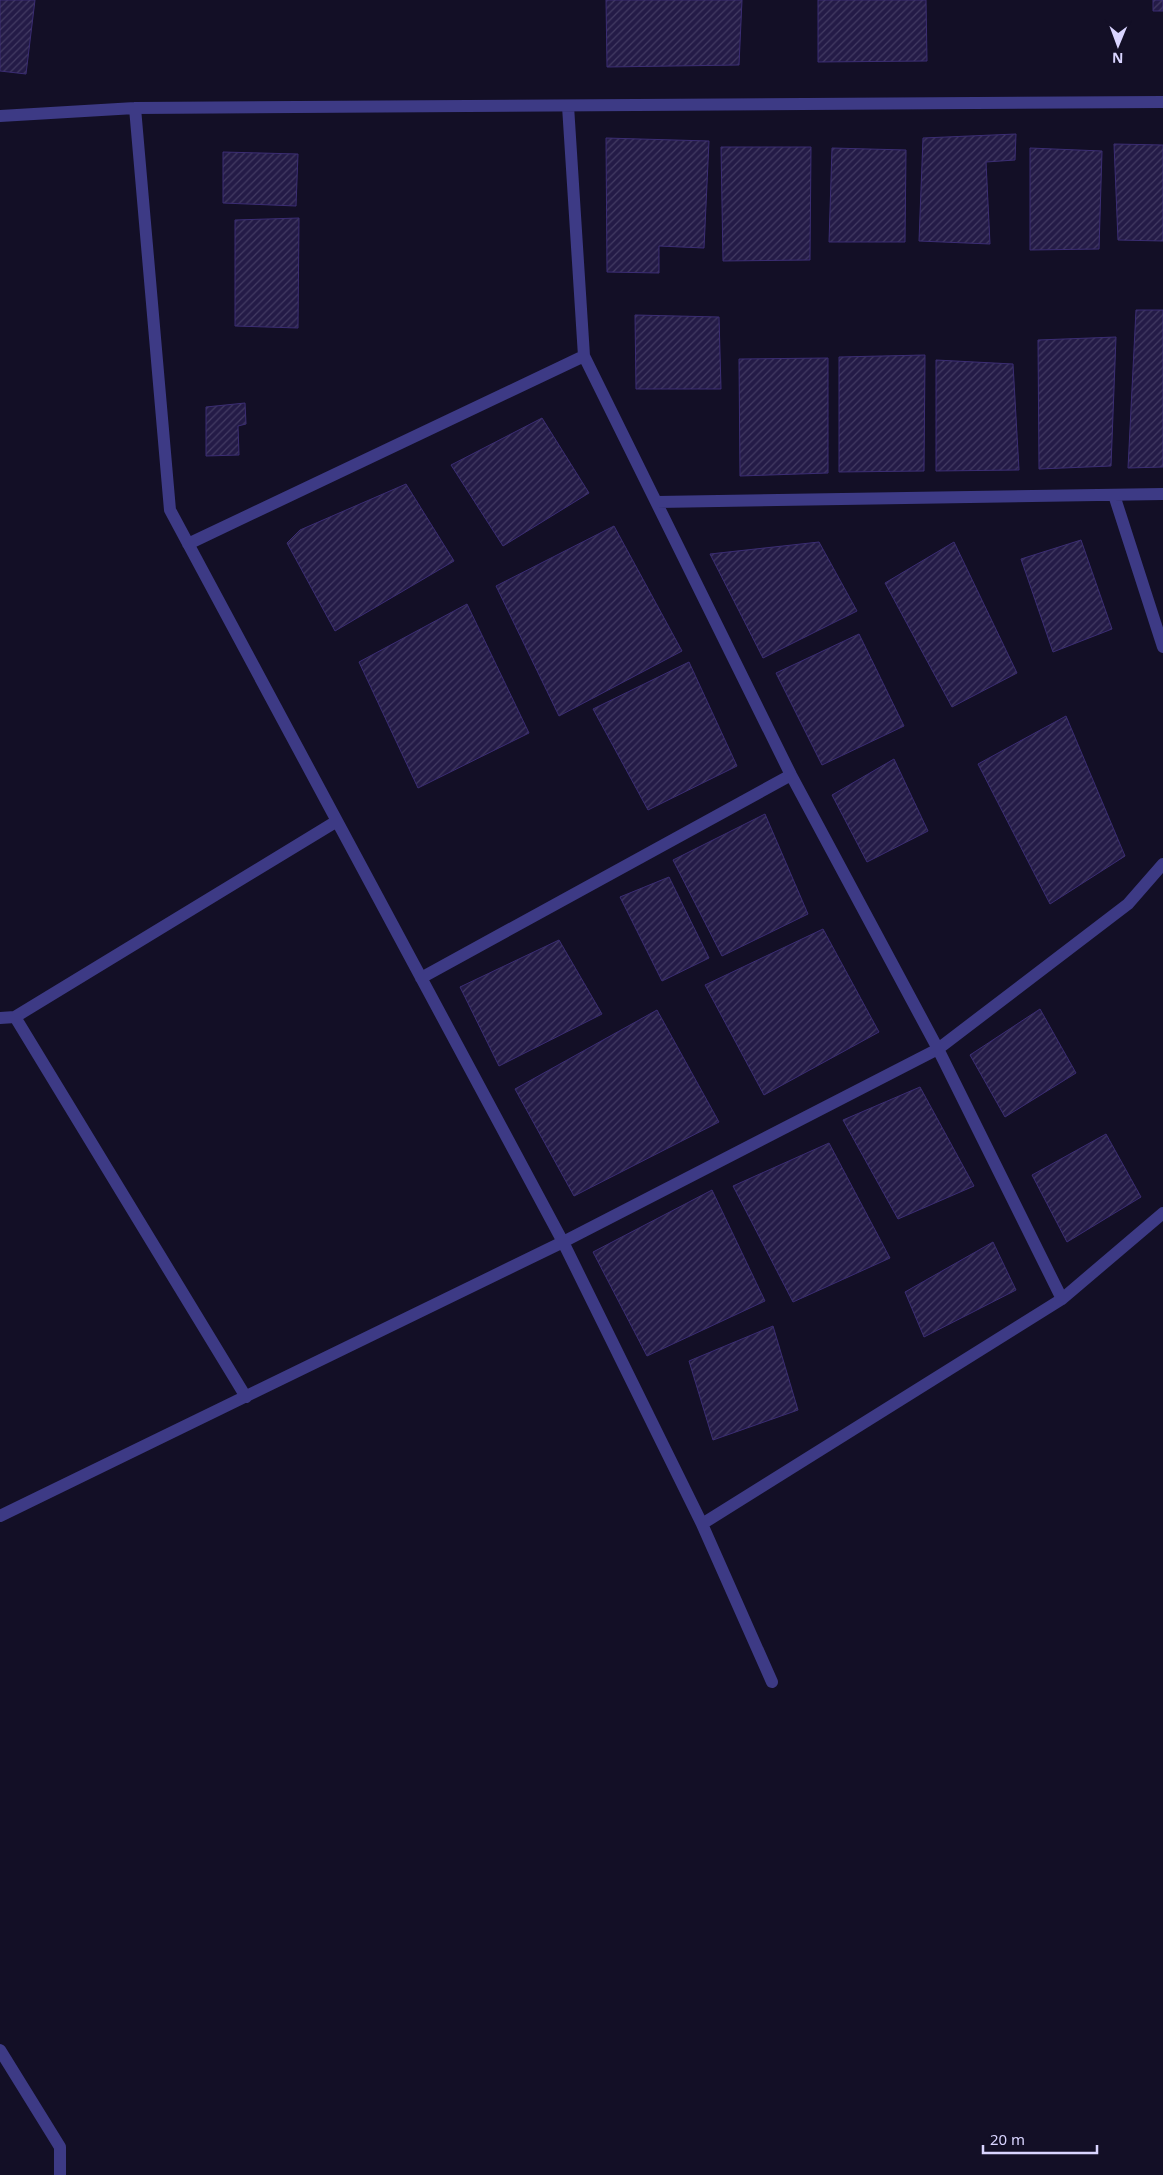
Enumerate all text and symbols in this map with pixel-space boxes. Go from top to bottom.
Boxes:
north arrow [1093,20,1143,70]
text: N [1112,49,1124,68]
scale bar [983,2122,1097,2154]
text: 20 m [990,2129,1025,2149]

